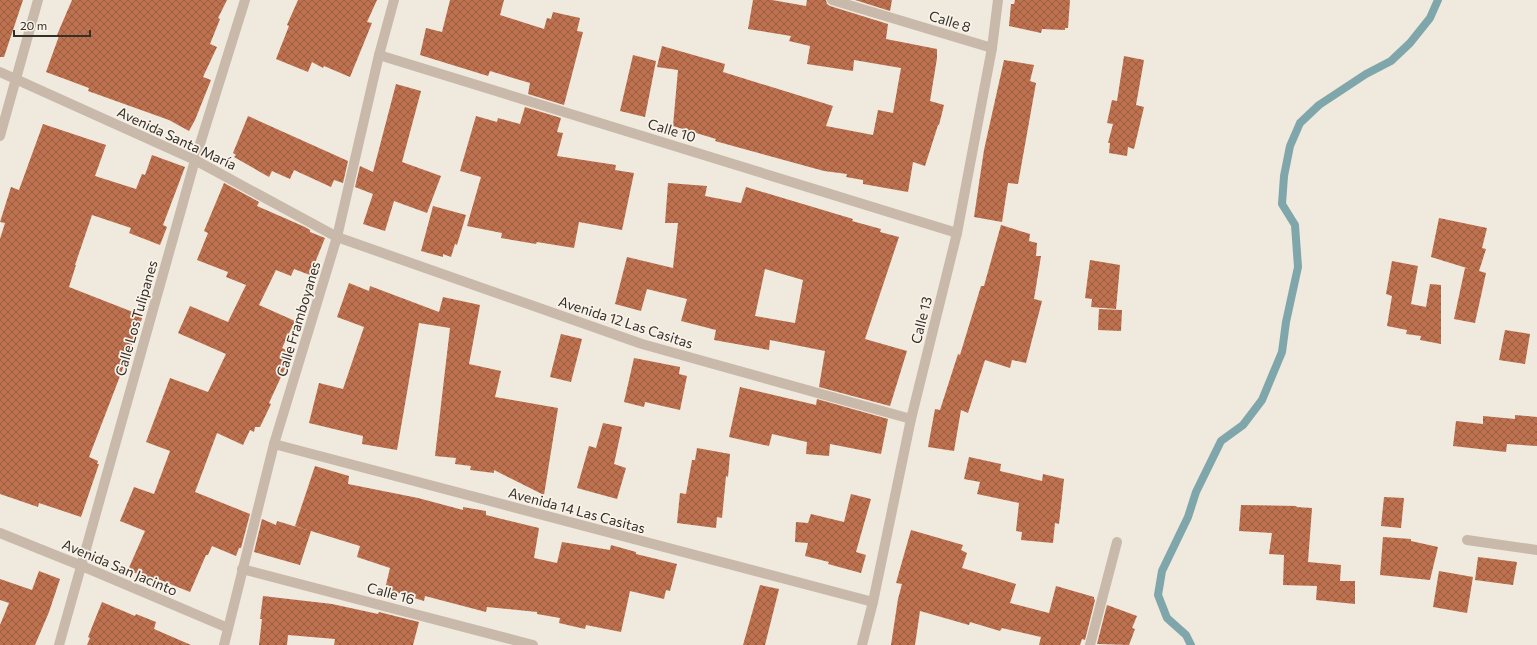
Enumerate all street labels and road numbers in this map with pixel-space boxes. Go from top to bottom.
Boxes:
street label: Calle 8 [927,7,973,35]
street label: Avenida Santa María [115,103,239,173]
street label: Calle 10 [646,115,698,145]
street label: Calle Los Tulipanes [111,258,161,378]
street label: Calle Framboyanes [272,259,324,379]
street label: Avenida 12 Las Casitas [557,292,695,352]
street label: Calle 13 [907,295,935,345]
street label: Avenida 14 Las Casitas [507,484,647,536]
street label: Avenida San Jacinto [60,535,180,599]
street label: Calle 16 [365,579,417,607]

